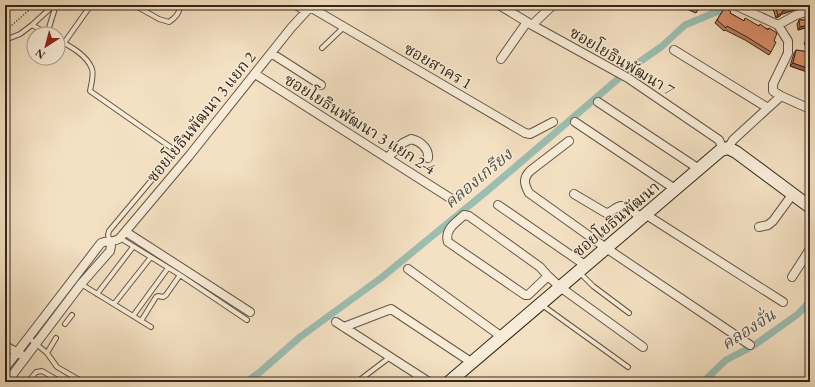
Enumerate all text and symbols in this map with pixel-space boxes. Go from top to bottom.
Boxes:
street label: ซอยโยธินพัฒนา 7 [566,21,679,101]
north arrow [26,26,66,66]
street label: ซอยสาคร 1 [400,38,476,94]
text: N [32,46,48,62]
street label: ซอยโยธินพัฒนา 3 แยก 2 [142,47,260,187]
street label: ซอยโยธินพัฒนา 3 แยก 2-4 [280,69,440,179]
water label: คลองเกรียง [439,142,518,213]
street label: ซอยโยธินพัฒนา [568,176,664,262]
water label: คลองจั่น [716,302,780,355]

